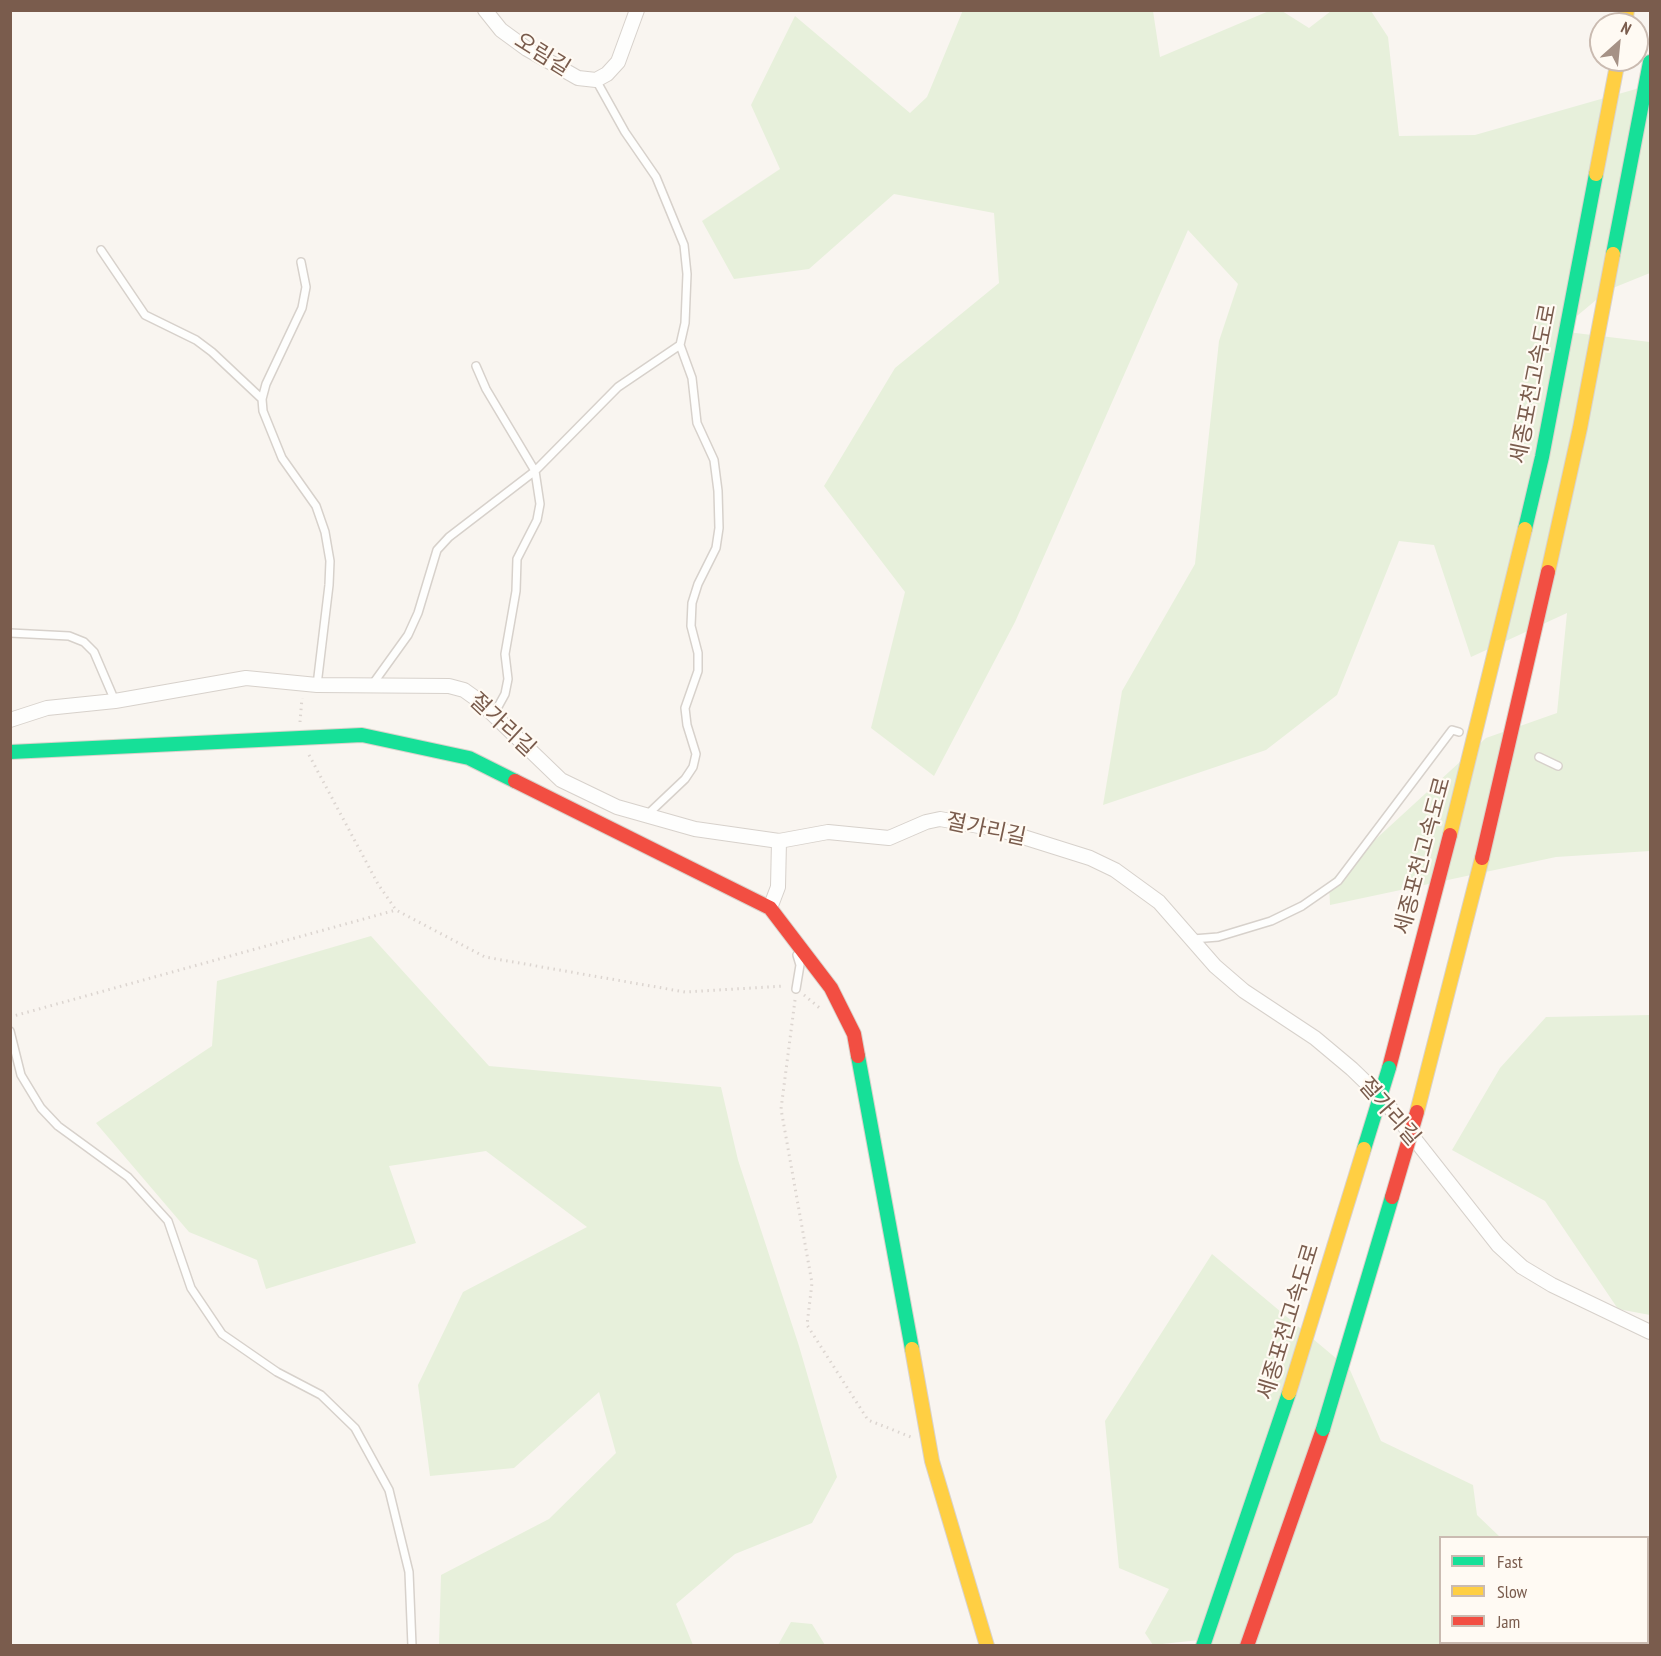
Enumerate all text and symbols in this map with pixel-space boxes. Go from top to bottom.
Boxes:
north arrow [1589,12,1649,72]
text: N [1618,17,1635,39]
street label: 오림길 [509,28,575,82]
street label: 세종포천고속도로 [1506,302,1562,466]
street label: 절가리길 [463,688,541,762]
street label: 세종포천고속도로 [1389,774,1457,938]
street label: 절가리길 [944,809,1028,851]
street label: 절가리길 [1352,1073,1426,1151]
street label: 세종포천고속도로 [1253,1241,1325,1403]
legend [1439,1536,1649,1644]
text: Fast [1497,1550,1523,1573]
text: Slow [1497,1580,1527,1603]
text: Jam [1497,1610,1520,1633]

